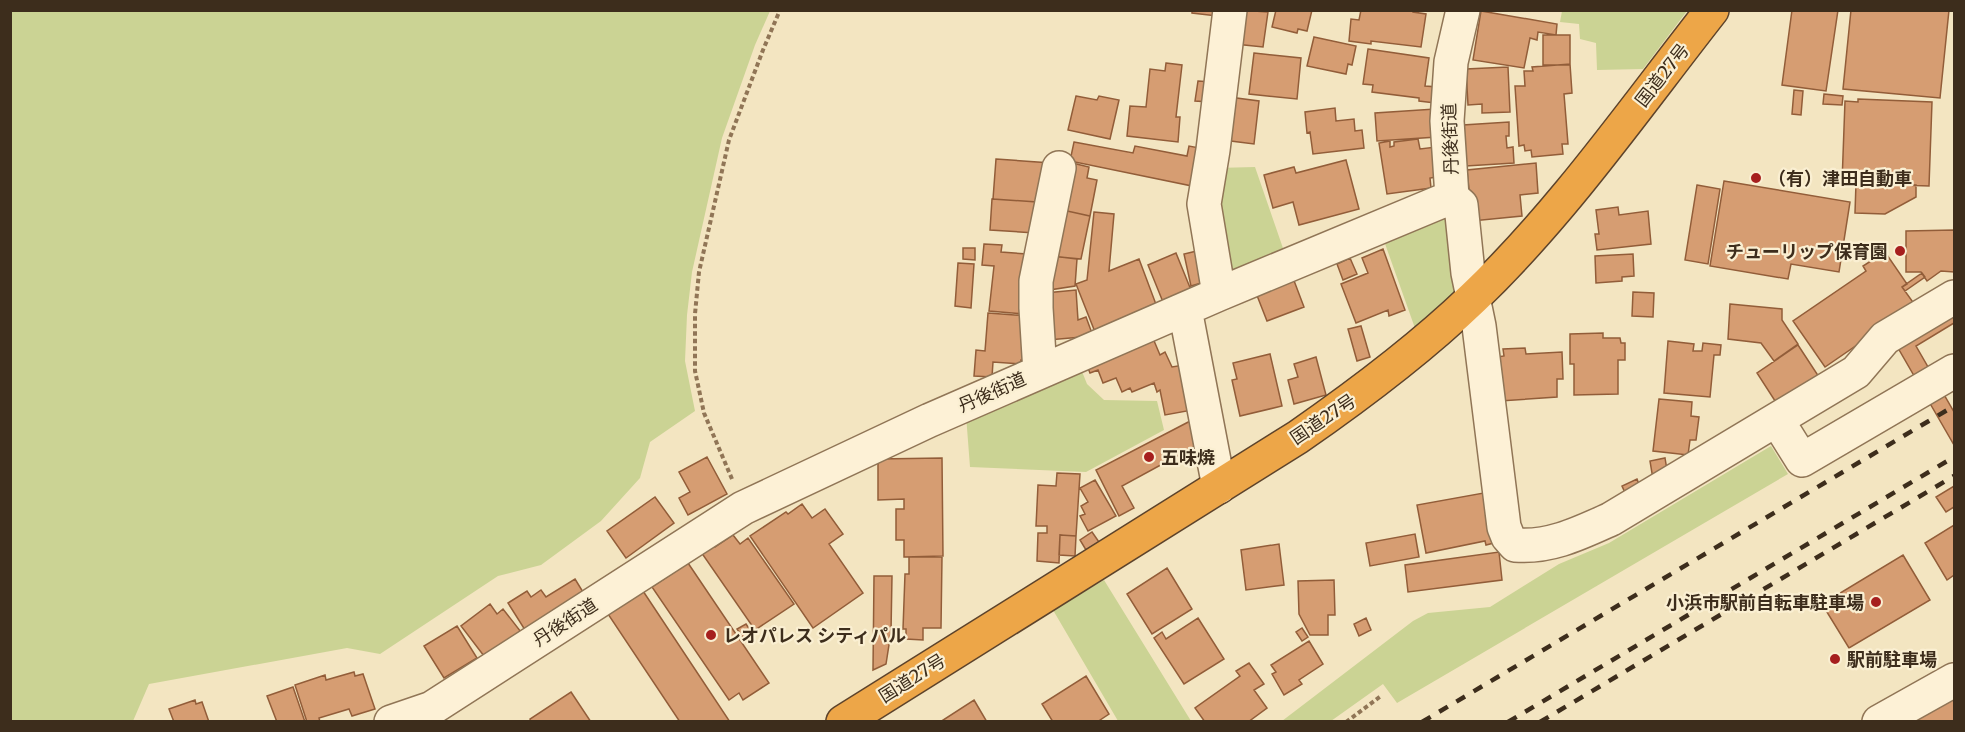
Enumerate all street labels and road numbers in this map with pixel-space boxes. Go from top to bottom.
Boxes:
street label: 国道27号 [1630,39,1694,111]
street label: 丹後街道 [1437,103,1463,175]
street label: 丹後街道 [954,367,1030,417]
street label: 国道27号 [1286,389,1360,449]
street label: 丹後街道 [529,593,601,651]
street label: 国道27号 [874,649,950,707]

